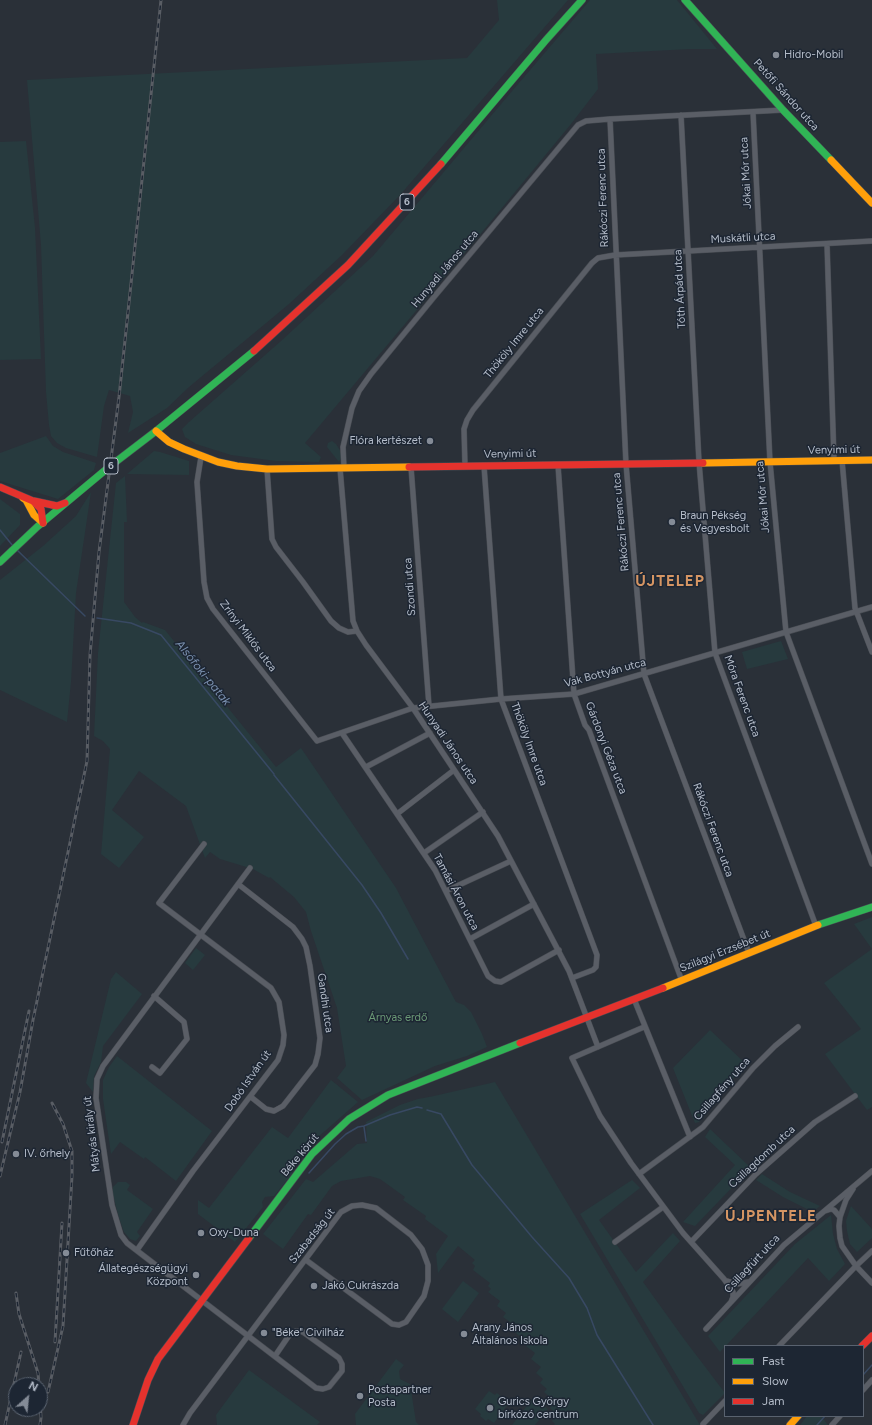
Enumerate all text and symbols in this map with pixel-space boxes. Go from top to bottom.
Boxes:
place label: Hidro-Mobil [784,48,843,62]
marker: Hidro-Mobil [771,50,781,60]
street label: Petőfi Sándor utca [750,57,822,133]
street label: Jókai Mór utca [738,137,754,209]
street label: Rákóczi Ferenc utca [595,148,611,248]
road number: 6 [400,194,414,210]
street label: Hunyadi János utca [409,228,481,310]
street label: Muskátli utca [710,230,776,246]
street label: Tóth Árpád utca [671,249,689,329]
street label: Thököly Imre utca [481,305,547,381]
place label: Flóra kertészet [349,434,422,448]
marker: Flóra kertészet [425,436,435,446]
street label: Venyimi út [808,443,860,457]
street label: Venyimi út [484,447,536,461]
road number: 6 [104,458,118,474]
street label: Jókai Mór utca [753,461,773,533]
street label: Rákóczi Ferenc utca [610,472,632,572]
place label: Braun Pékség és Vegyesbolt [680,509,750,535]
marker: Braun Pékség és Vegyesbolt [667,517,677,527]
street label: Szondi utca [401,558,419,616]
district label: ÚJTELEP [635,573,705,591]
street label: Zrínyi Miklós utca [217,598,279,674]
water label: Alsófoki-patak [172,637,234,709]
street label: Móra Ferenc utca [721,653,763,739]
street label: Vak Bottyán utca [563,656,647,690]
street label: Hunyadi János utca [415,699,481,787]
street label: Gárdonyi Géza utca [582,700,630,796]
street label: Thököly Imre utca [508,701,550,787]
street label: Rákóczi Ferenc utca [690,781,736,879]
street label: Tamási Áron utca [430,852,482,932]
street label: Szilágyi Erzsébet út [678,927,772,975]
street label: Gandhi utca [314,972,336,1034]
park label: Árnyas erdő [369,1011,427,1025]
street label: Dobó István út [222,1048,274,1114]
street label: Csillagfény utca [691,1055,753,1123]
street label: Mátyás király út [81,1095,103,1173]
street label: Csillagdomb utca [726,1123,798,1191]
street label: Béke körút [278,1131,322,1179]
place label: IV. őrhely [24,1147,70,1161]
marker: IV. őrhely [11,1149,21,1159]
street label: Szabadság út [286,1206,338,1266]
district label: ÚJPENTELE [725,1208,817,1226]
place label: Oxy-Duna [209,1226,259,1240]
marker: Oxy-Duna [196,1228,206,1238]
street label: Csillagfürt utca [722,1232,782,1296]
place label: Fűtőház [74,1246,114,1260]
marker: Fűtőház [61,1248,71,1258]
place label: Állategészségügyi Központ [98,1262,188,1288]
marker: Állategészségügyi Központ [191,1270,201,1280]
place label: Jakó Cukrászda [322,1279,399,1293]
marker: Jakó Cukrászda [309,1281,319,1291]
place label: Arany János Általános Iskola [472,1321,548,1347]
place label: "Béke" Civilház [272,1326,344,1340]
marker: "Béke" Civilház [259,1328,269,1338]
marker: Arany János Általános Iskola [459,1329,469,1339]
legend [724,1345,864,1417]
text: Fast [762,1354,785,1368]
text: Slow [762,1374,788,1388]
north arrow [8,1377,48,1417]
text: N [26,1379,40,1394]
place label: Postapartner Posta [368,1383,431,1409]
marker: Postapartner Posta [355,1391,365,1401]
text: Jam [762,1394,785,1408]
place label: Gurics György bírkózó centrum [498,1395,578,1421]
marker: Gurics György bírkózó centrum [485,1403,495,1413]

